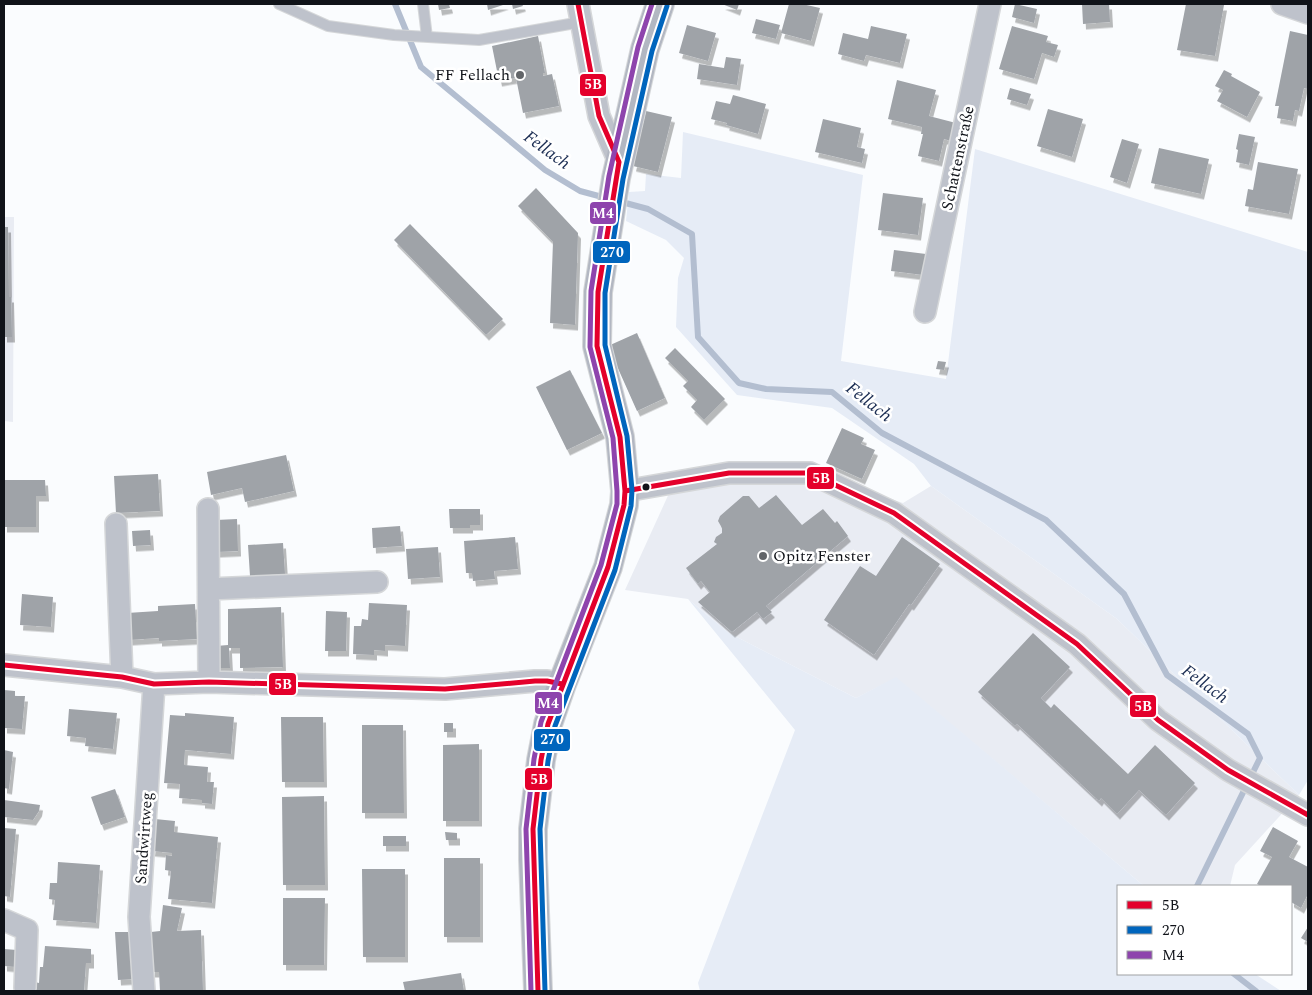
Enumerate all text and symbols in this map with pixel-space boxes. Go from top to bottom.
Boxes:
place label: FF Fellach [435,63,510,87]
marker: FF Fellach [514,69,526,81]
line badge: 5B [579,73,607,97]
text: 5B [584,74,602,95]
street label: Schattenstraße [935,104,981,212]
water label: Fellach [518,124,576,176]
line badge: M4 [589,201,617,225]
text: M4 [592,203,614,224]
line badge: 270 [592,240,631,264]
text: 270 [600,242,624,263]
water label: Fellach [840,375,898,429]
line badge: 5B [806,466,835,490]
text: 5B [812,468,830,489]
unlabelled marker [641,482,651,492]
place label: Opitz Fenster [773,544,870,568]
marker: Opitz Fenster [757,550,769,562]
water label: Fellach [1176,658,1234,710]
line badge: 5B [268,672,297,696]
text: 5B [274,674,292,695]
line badge: M4 [534,691,563,715]
text: M4 [537,693,559,714]
line badge: 5B [1129,694,1157,718]
text: 5B [1134,696,1152,717]
line badge: 270 [533,728,571,752]
text: 270 [540,729,564,750]
line badge: 5B [524,767,553,791]
text: 5B [530,769,548,790]
street label: Sandwirtweg [129,791,159,885]
legend [1117,885,1292,975]
text: 5B [1162,894,1180,917]
text: 270 [1162,919,1185,942]
text: M4 [1162,944,1184,967]

